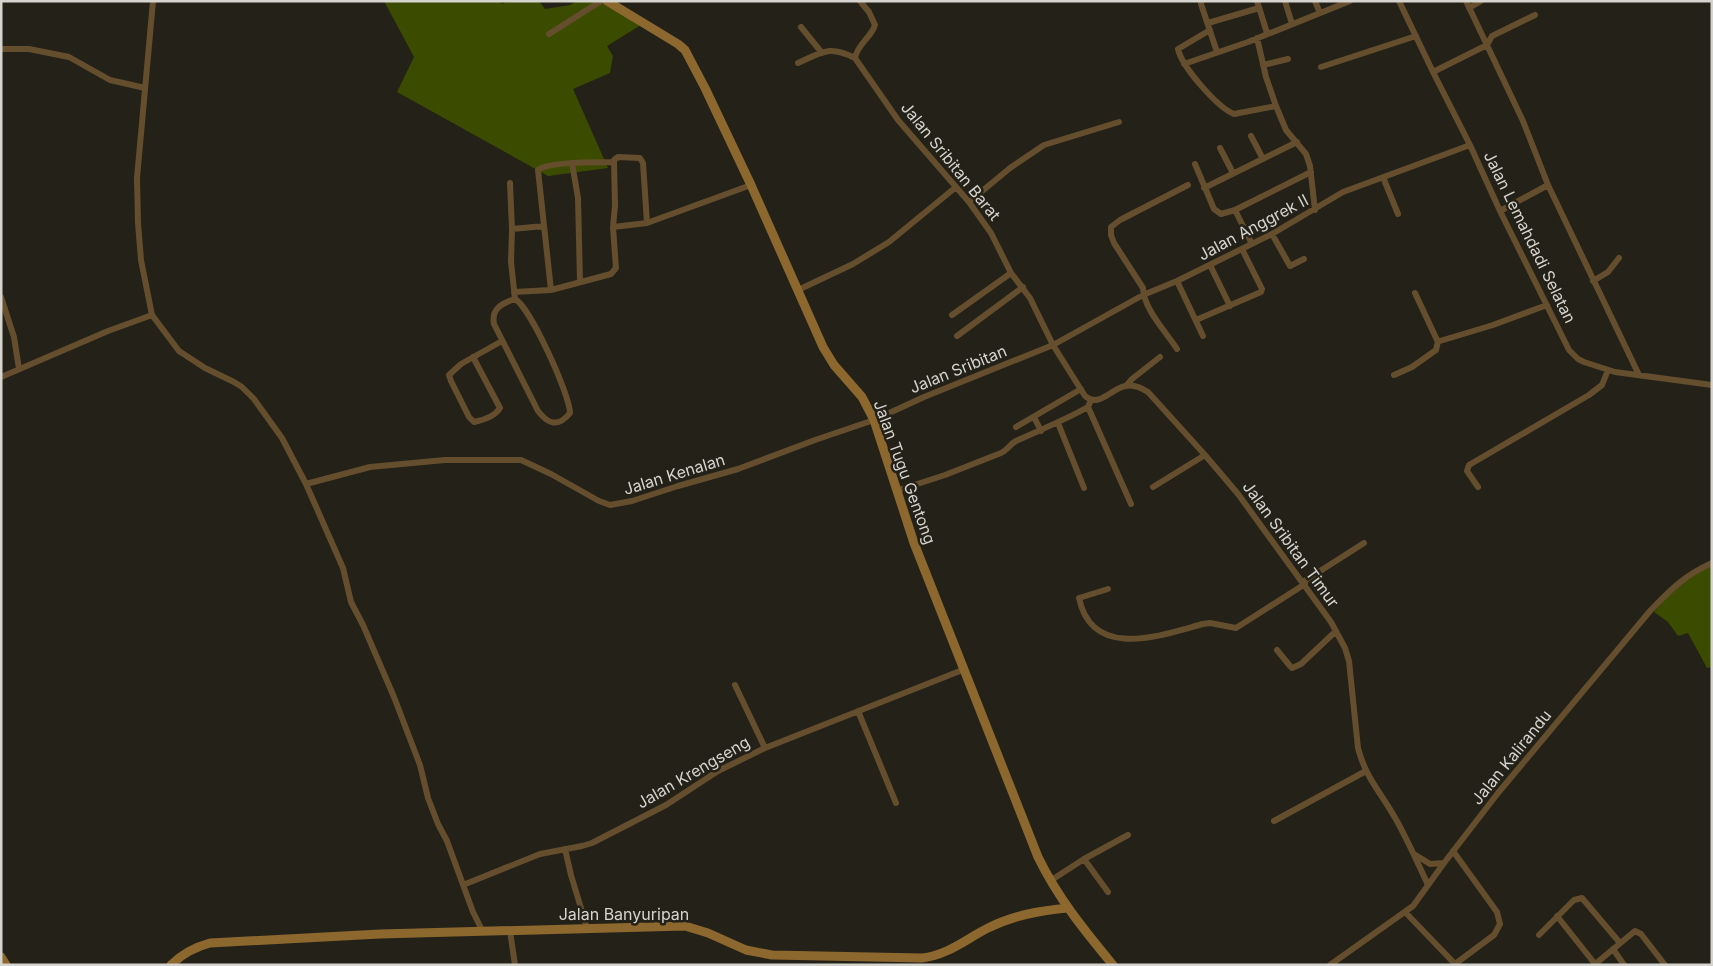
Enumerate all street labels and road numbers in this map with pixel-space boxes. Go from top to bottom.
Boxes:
street label: Jalan Sribitan Barat [897,98,1005,224]
street label: Jalan Lemahdadi Selatan [1480,148,1580,326]
street label: Jalan Anggrek II [1194,190,1312,264]
street label: Jalan Sribitan [907,340,1009,398]
street label: Jalan Tugu Gentong [870,397,940,547]
street label: Jalan Kenalan [621,449,727,499]
street label: Jalan Sribitan Timur [1239,477,1343,611]
street label: Jalan Kalirandu [1467,706,1555,808]
street label: Jalan Krengseng [633,732,753,812]
street label: Jalan Banyuripan [559,904,689,924]

